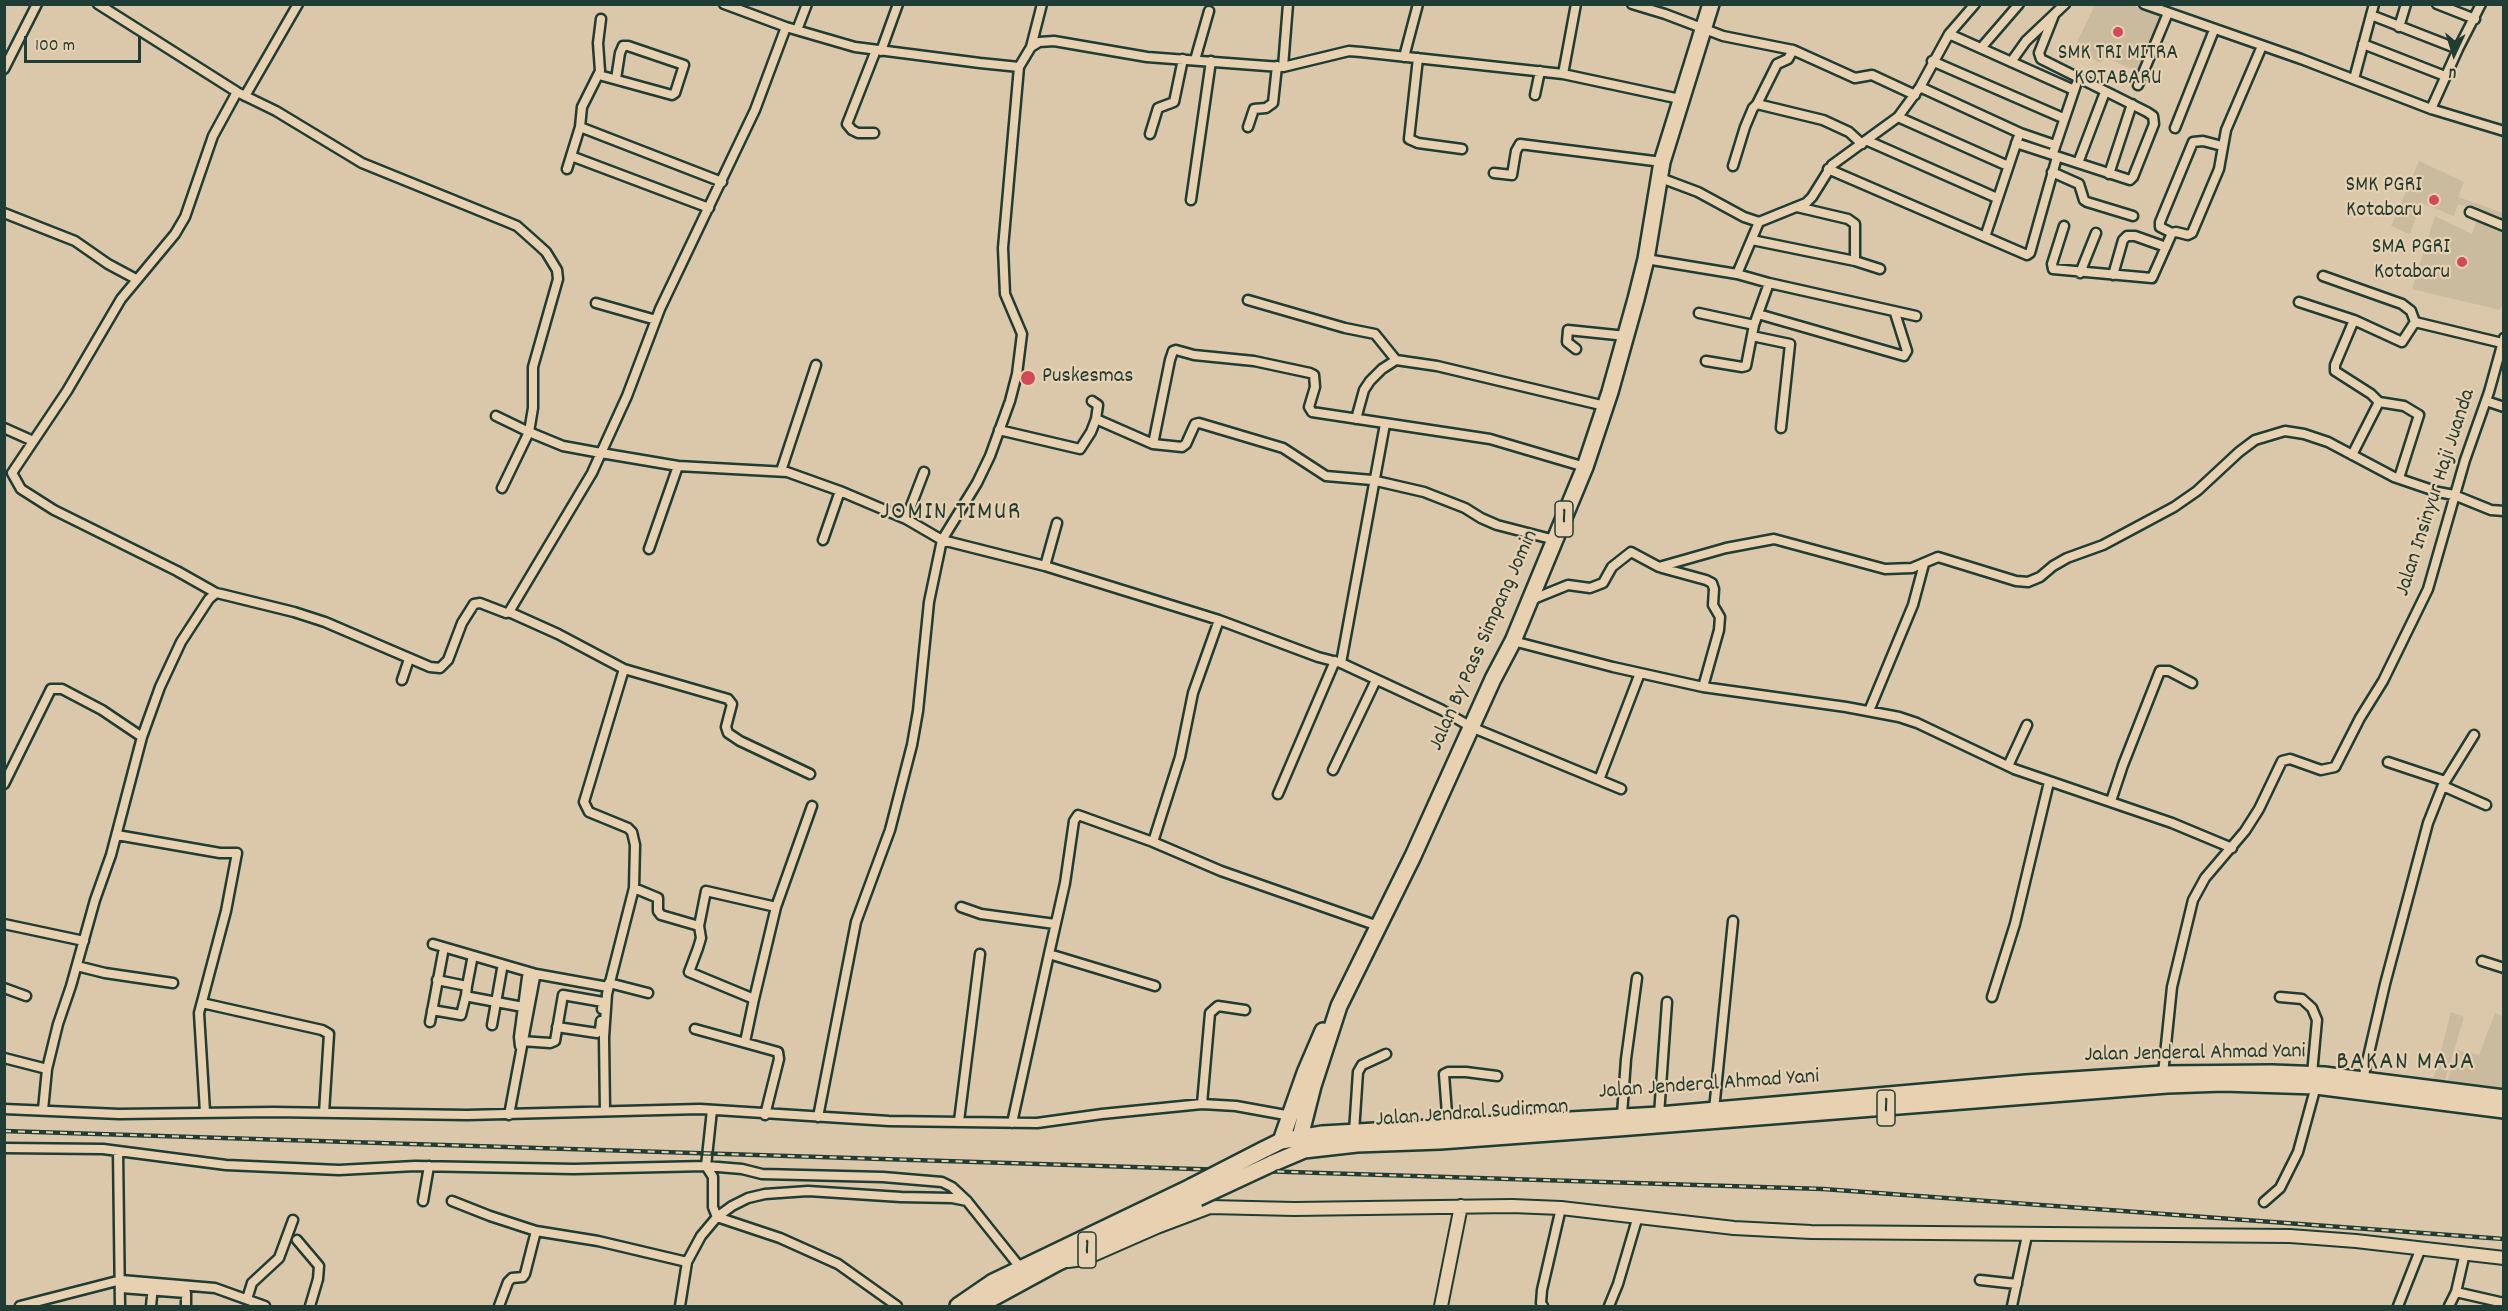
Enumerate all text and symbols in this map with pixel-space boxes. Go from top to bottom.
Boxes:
scale bar [27,24,144,62]
north arrow [2424,24,2484,84]
marker: SMK TRI MITRA KOTABARU [2111,25,2125,39]
text: 100 m [35,34,75,59]
place label: SMK TRI MITRA KOTABARU [2058,42,2178,94]
text: U [2448,61,2457,84]
place label: SMK PGRI Kotabaru [2346,174,2422,226]
marker: SMK PGRI Kotabaru [2427,193,2441,207]
place label: SMA PGRI Kotabaru [2372,236,2450,288]
marker: SMA PGRI Kotabaru [2455,255,2469,269]
place label: Puskesmas [1042,365,1133,391]
marker: Puskesmas [1019,369,1037,387]
street label: Jalan Insinyur Haji Juanda [2391,386,2483,600]
district label: JOMIN TIMUR [880,498,1022,530]
road number: 1 [1555,501,1573,537]
street label: Jalan By Pass Simpang Jomin [1424,527,1546,755]
street label: Jalan Jenderal Ahmad Yani [2084,1040,2306,1070]
district label: BAKAN MAJA [2336,1048,2476,1080]
street label: Jalan Jenderal Ahmad Yani [1598,1065,1820,1107]
road number: 1 [1877,1090,1895,1126]
street label: Jalan Jendral Sudirman [1375,1095,1569,1135]
road number: 1 [1078,1232,1096,1268]

